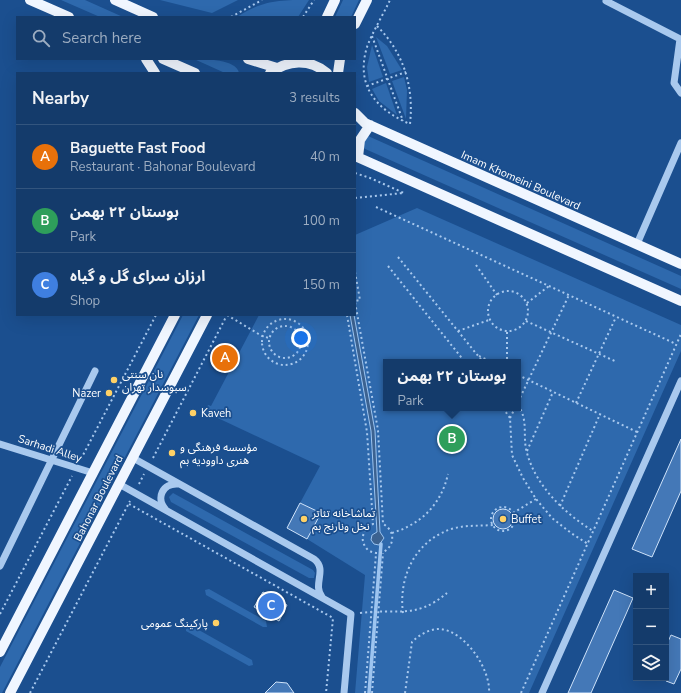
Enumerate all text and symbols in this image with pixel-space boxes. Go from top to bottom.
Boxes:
search box [16,16,356,60]
icon: search [30,27,52,49]
text: Search here [62,28,142,48]
text: Nearby [32,87,89,110]
text: 3 results [289,89,340,107]
text: Baguette Fast Food [70,138,205,158]
street label: Imam Khomeini Boulevard [459,147,583,214]
text: A [40,148,50,166]
text: 40 m [310,148,340,166]
text: Restaurant · Bahonar Boulevard [70,158,256,176]
text: بوستان ۲۲ بهمن [70,202,179,222]
text: B [41,212,49,230]
text: 100 m [302,212,340,230]
text: Park [70,228,96,246]
text: ارزان سرای گل و گیاه [70,266,205,286]
text: C [41,276,49,294]
text: 150 m [302,276,340,294]
text: Shop [70,292,100,310]
your location [291,328,311,348]
pin: A [212,343,238,373]
popup [383,359,521,411]
text: بوستان ۲۲ بهمن [398,366,506,386]
place label: نان سنتی سبوسدار تهران [122,367,187,395]
marker: نان سنتی سبوسدار تهران [109,375,119,385]
place label: Nazer [72,386,101,401]
marker: Nazer [104,388,114,398]
text: Park [398,392,424,410]
place label: Kaveh [201,406,231,421]
marker: Kaveh [188,408,198,418]
pin: B [439,424,465,454]
street label: Sarhadi Alley [16,431,84,466]
place label: مؤسسه فرهنگی و هنری داوودیه بم [180,440,258,469]
marker: مؤسسه فرهنگی و هنری داوودیه بم [167,448,177,458]
street label: Bahonar Boulevard [70,453,127,544]
place label: تماشاخانه تئاتر نخل ونارنج بم [311,506,375,535]
place label: Buffet [511,512,541,527]
marker: تماشاخانه تئاتر نخل ونارنج بم [299,514,309,524]
marker: Buffet [498,514,508,524]
map controls [633,573,669,681]
button: + [633,573,669,609]
pin: C [258,591,284,621]
button: − [633,609,669,645]
place label: پارکینگ عمومی [141,616,208,631]
marker: پارکینگ عمومی [211,618,221,628]
button: layers [633,645,669,681]

